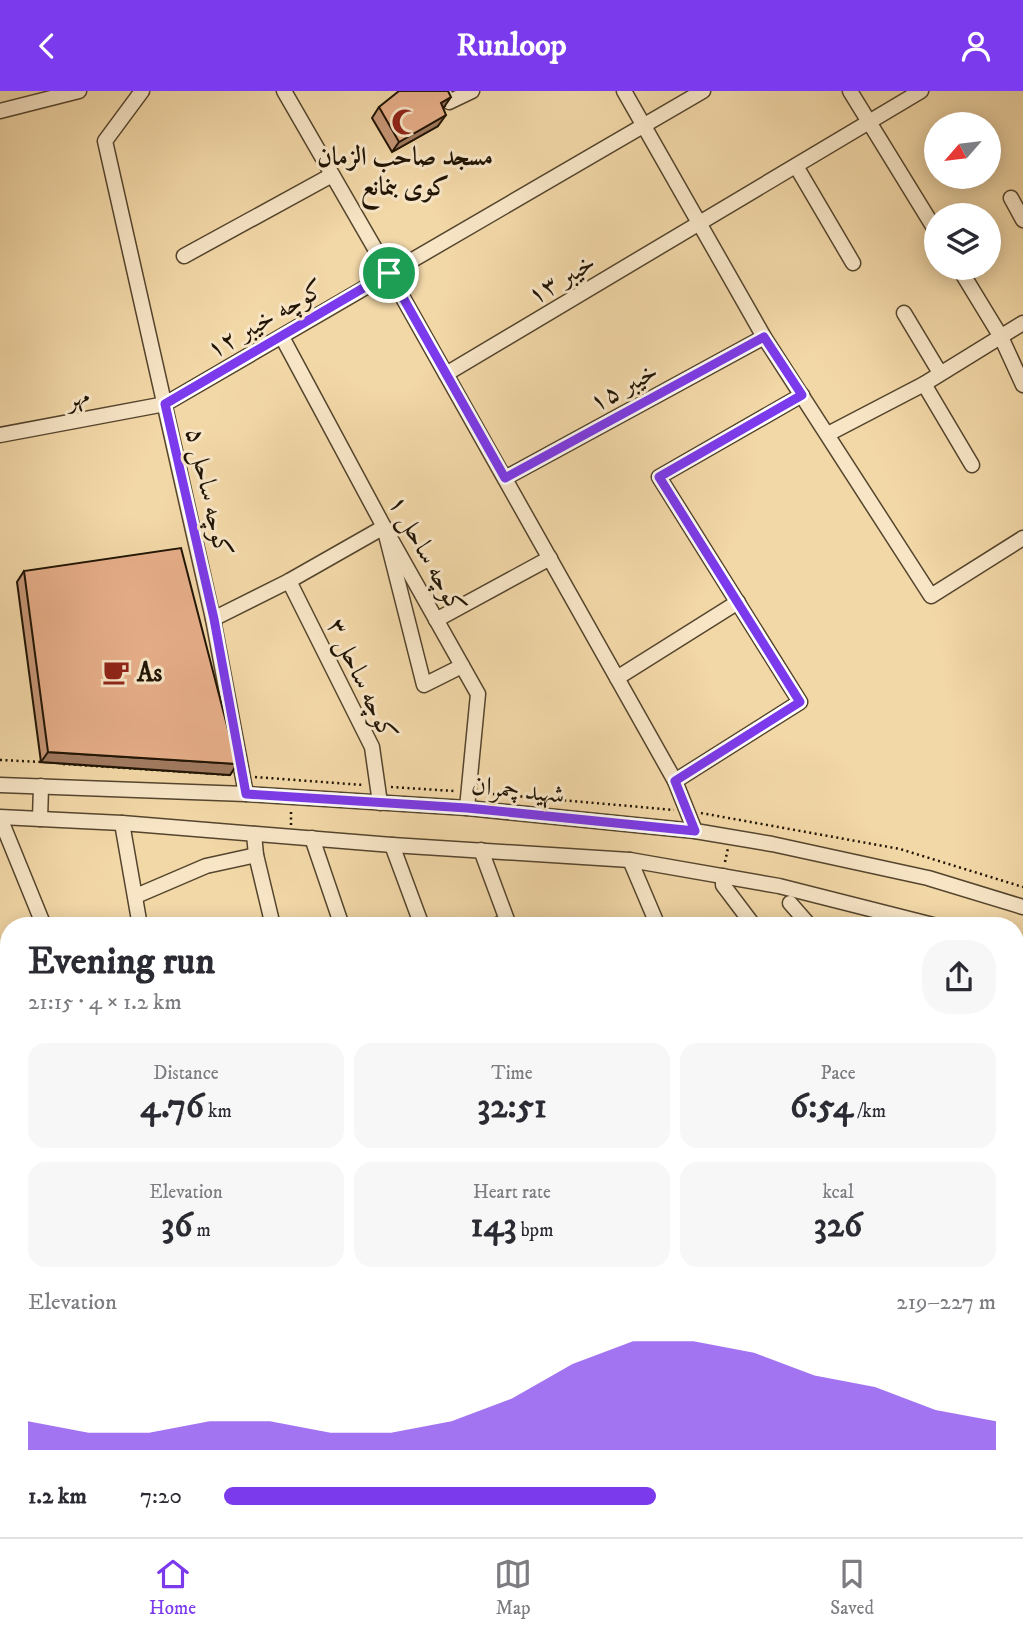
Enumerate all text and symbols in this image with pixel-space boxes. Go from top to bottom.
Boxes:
text: Runloop [456,26,567,66]
icon: back [28,27,66,65]
icon: person [957,27,995,65]
mosque icon: مسجد صاحب الزمان کوی بنمانع [390,107,420,137]
north arrow [924,112,1001,189]
map controls [924,112,1001,280]
place label: مسجد صاحب الزمان کوی بنمانع [317,141,493,210]
button: layers [924,203,1001,280]
pin [359,243,419,303]
street label: خیبر ۱۳ [522,246,602,312]
icon: arrive [370,254,408,292]
street label: کوچه خیبر ۱۲ [201,272,331,366]
street label: خیبر ۱۵ [584,355,664,420]
street label: مهر [61,379,93,416]
street label: کوچه ساحل ۵ [178,425,239,560]
street label: کوچه ساحل ۱ [380,489,473,620]
street label: کوچه ساحل ۳ [319,613,404,746]
cafe icon: As [101,657,131,687]
place label: As [136,657,163,690]
street label: شهید چمران [470,769,566,812]
text: Evening run [28,938,215,986]
button: share [922,940,996,1014]
text: 21:15 · 4 × 1.2 km [28,988,182,1017]
text: Distance [153,1062,219,1085]
text: Time [491,1062,533,1085]
text: Pace [820,1062,856,1085]
text: 4.76 [140,1085,204,1129]
text: 32:51 [477,1085,547,1129]
text: 6:54 [790,1085,853,1129]
text: km [204,1100,232,1123]
text: /km [853,1100,886,1123]
text: Elevation [149,1181,223,1204]
text: Heart rate [473,1181,551,1204]
text: kcal [822,1181,854,1204]
text: 36 [161,1204,192,1248]
text: 143 [471,1204,517,1248]
text: 326 [814,1204,862,1248]
text: m [192,1219,211,1242]
text: bpm [517,1219,553,1242]
text: Elevation [28,1288,117,1317]
text: 219–227 m [896,1288,996,1317]
text: 1.2 km [28,1482,87,1511]
text: 7:20 [140,1482,182,1511]
tab: Home [149,1555,196,1620]
tab: Map [494,1555,532,1620]
tab: Saved [830,1555,874,1620]

